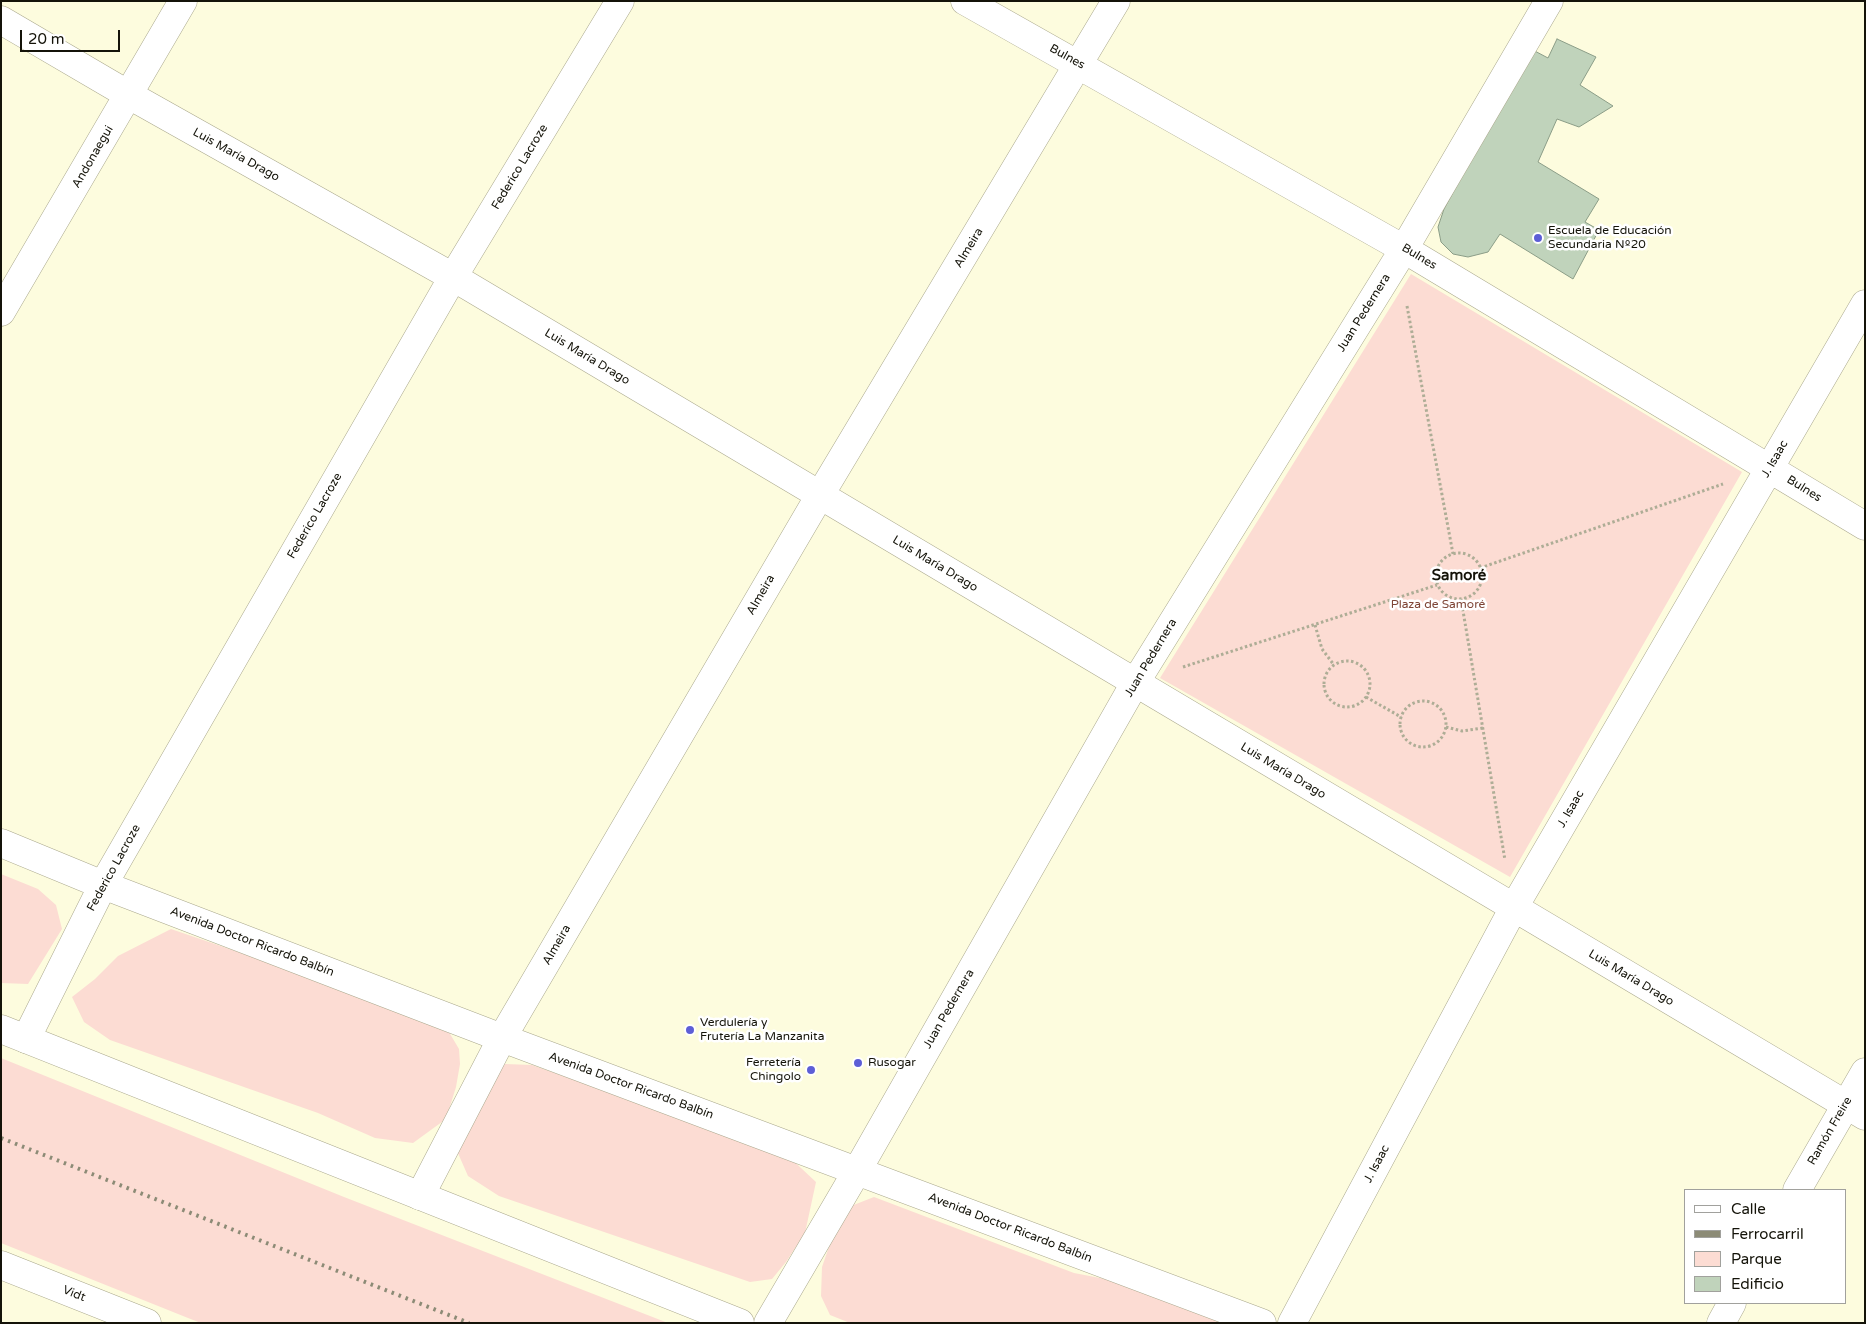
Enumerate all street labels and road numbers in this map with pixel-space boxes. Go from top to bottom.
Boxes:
street label: Bulnes [1047,41,1087,73]
street label: Federico Lacroze [489,122,551,212]
street label: Andonaegui [69,123,117,191]
street label: Luis María Drago [190,125,282,185]
street label: Almeira [951,225,987,271]
street label: Bulnes [1399,241,1439,273]
street label: Juan Pedernera [1334,271,1394,355]
street label: Luis María Drago [542,326,632,388]
street label: J. Isaac [1759,438,1791,480]
street label: Federico Lacroze [285,470,345,562]
street label: Bulnes [1784,473,1824,505]
street label: Luis María Drago [890,533,980,595]
street label: Almeira [744,572,778,618]
street label: Juan Pedernera [1122,616,1180,700]
street label: Luis María Drago [1238,740,1328,802]
street label: J. Isaac [1555,788,1587,830]
street label: Federico Lacroze [84,822,144,914]
street label: Avenida Doctor Ricardo Balbín [168,904,336,980]
street label: Almeira [540,922,574,968]
street label: Luis María Drago [1586,947,1676,1009]
street label: Juan Pedernera [920,967,978,1051]
street label: Avenida Doctor Ricardo Balbín [547,1049,715,1123]
street label: Ramón Freire [1805,1094,1855,1168]
street label: J. Isaac [1361,1143,1393,1185]
street label: Avenida Doctor Ricardo Balbín [926,1190,1094,1266]
street label: Vidt [60,1283,88,1305]

